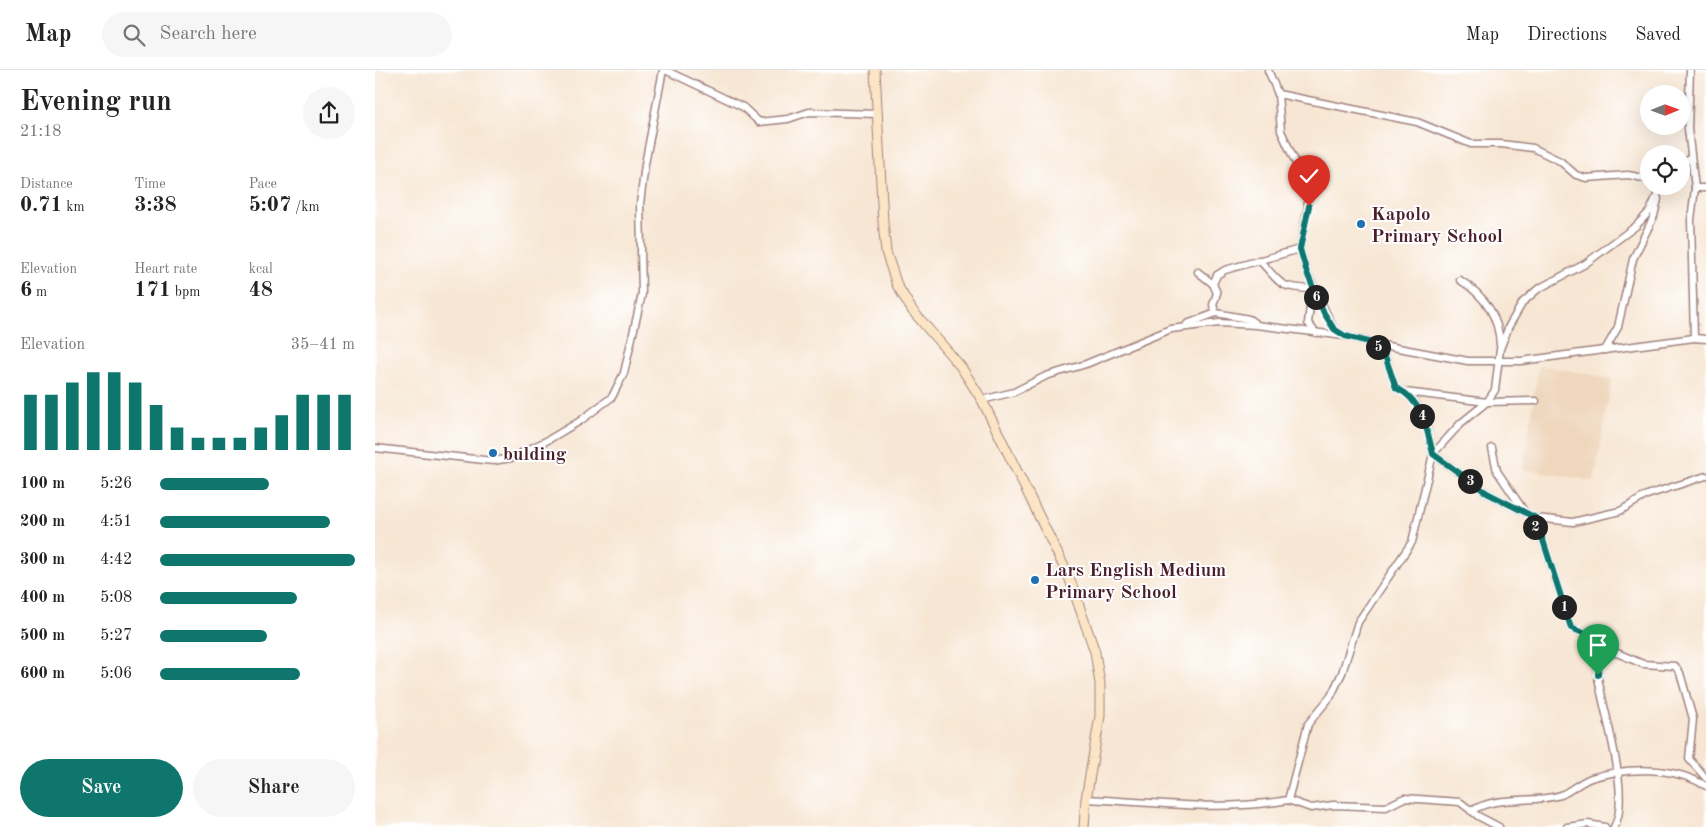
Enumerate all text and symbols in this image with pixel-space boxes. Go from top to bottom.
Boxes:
search box [102,12,452,57]
icon: search [120,21,148,49]
text: Map [25,23,72,47]
text: Search here [160,25,257,44]
text: Map [1466,26,1499,44]
text: Directions [1527,26,1607,44]
text: Saved [1635,26,1681,44]
north arrow [1640,85,1690,135]
map controls [1640,85,1690,195]
button: share [303,87,355,139]
text: Evening run [20,89,172,117]
text: 21:18 [20,124,62,140]
button: locate [1640,145,1690,195]
pin [1288,155,1330,206]
icon: check [1295,162,1323,190]
text: Distance [20,177,73,191]
text: Time [134,177,166,191]
text: Pace [249,177,277,191]
text: 0.71 [20,195,62,216]
text: 3:38 [134,195,177,216]
text: 5:07 [249,195,291,216]
text: km [62,200,85,214]
text: /km [291,200,320,214]
place label: Kapolo Primary School [1371,206,1503,247]
marker: Kapolo Primary School [1355,218,1367,230]
text: Elevation [20,262,77,276]
text: Heart rate [134,262,197,276]
text: kcal [249,262,273,276]
text: 6 [20,280,32,301]
text: 171 [134,280,171,301]
text: 48 [249,280,273,301]
pin: 6 [1303,284,1329,310]
text: m [32,285,47,299]
text: bpm [171,285,200,299]
text: 6 [1312,290,1321,304]
pin: 5 [1365,334,1391,360]
text: Elevation [20,337,85,353]
text: 35–41 m [291,337,355,353]
text: 5 [1374,340,1383,354]
pin: 4 [1409,404,1435,428]
text: 4 [1418,409,1427,423]
place label: bulding [503,446,567,465]
marker: bulding [487,447,499,459]
pin: 3 [1457,468,1483,494]
text: 3 [1466,474,1475,488]
text: 100 m [20,476,65,492]
text: 5:26 [100,476,132,492]
text: 200 m [20,514,65,530]
text: 4:51 [100,514,132,530]
pin: 2 [1523,514,1547,540]
text: 2 [1531,520,1540,534]
text: 300 m [20,552,65,568]
text: 4:42 [100,552,132,568]
place label: Lars English Medium Primary School [1045,562,1226,603]
marker: Lars English Medium Primary School [1029,574,1041,586]
text: 400 m [20,590,65,606]
text: 5:08 [100,590,132,606]
pin: 1 [1551,594,1577,620]
text: 1 [1560,600,1569,614]
pin [1577,624,1619,675]
text: 500 m [20,628,65,644]
text: 5:27 [100,628,132,644]
icon: arrive [1584,631,1612,659]
text: 600 m [20,666,65,682]
text: 5:06 [100,666,132,682]
button: Save [20,759,183,817]
button: Share [193,759,355,817]

